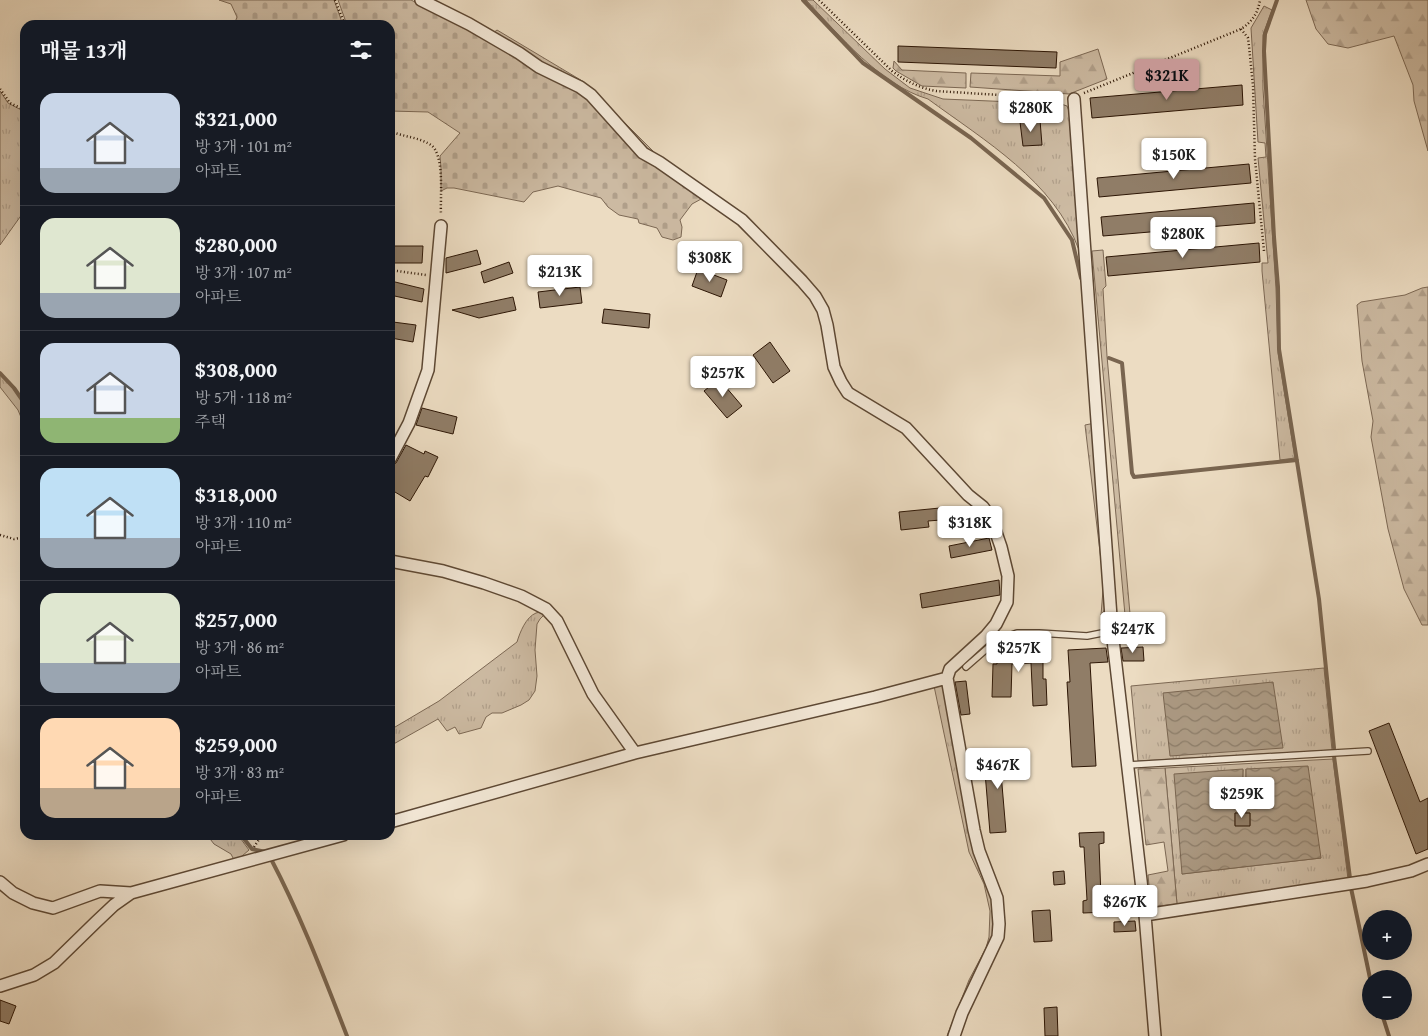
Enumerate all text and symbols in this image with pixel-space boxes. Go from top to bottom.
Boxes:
text: 매물 13개 [40,35,127,66]
icon: filters [347,36,375,64]
pin: $321K [1132,58,1202,101]
text: $321K [1145,63,1189,87]
pin: $280K [996,90,1066,133]
text: $280K [1009,95,1053,119]
text: $321,000 [195,103,277,134]
icon: home [80,113,140,173]
text: 방 3개 · 101 m² [195,134,292,158]
pin: $150K [1139,138,1209,180]
text: $150K [1152,142,1196,166]
text: 아파트 [195,158,241,182]
pin: $280K [1148,216,1218,259]
text: $280K [1161,221,1205,245]
text: $280,000 [195,229,277,260]
icon: home [80,238,140,298]
pin: $308K [675,240,745,283]
text: $308K [688,245,732,269]
pin: $213K [525,254,595,297]
text: $213K [538,259,582,283]
text: 방 3개 · 107 m² [195,260,292,284]
text: 아파트 [195,284,241,308]
text: $308,000 [195,354,277,385]
pin: $257K [688,356,758,398]
text: $257K [701,360,745,384]
icon: home [80,363,140,423]
text: 방 5개 · 118 m² [195,385,292,409]
text: 주택 [195,409,226,433]
text: $318,000 [195,479,277,510]
icon: home [80,488,140,548]
pin: $318K [935,506,1005,548]
text: 방 3개 · 110 m² [195,510,292,534]
text: $318K [948,510,992,534]
text: 아파트 [195,534,241,558]
text: $257,000 [195,604,277,635]
pin: $247K [1098,612,1168,654]
icon: home [80,613,140,673]
text: $247K [1111,616,1155,640]
pin: $257K [984,630,1054,673]
text: 방 3개 · 86 m² [195,635,284,659]
text: $257K [997,635,1041,659]
text: 아파트 [195,659,241,683]
text: $259,000 [195,729,277,760]
icon: home [80,738,140,798]
pin: $467K [963,748,1033,790]
text: $467K [976,752,1020,776]
text: 방 3개 · 83 m² [195,760,284,784]
pin: $259K [1207,776,1277,819]
text: $259K [1220,781,1264,805]
text: 아파트 [195,784,241,808]
pin: $267K [1090,884,1160,927]
text: $267K [1103,889,1147,913]
map controls [1362,910,1412,1020]
button: + [1362,910,1412,960]
button: − [1362,970,1412,1020]

